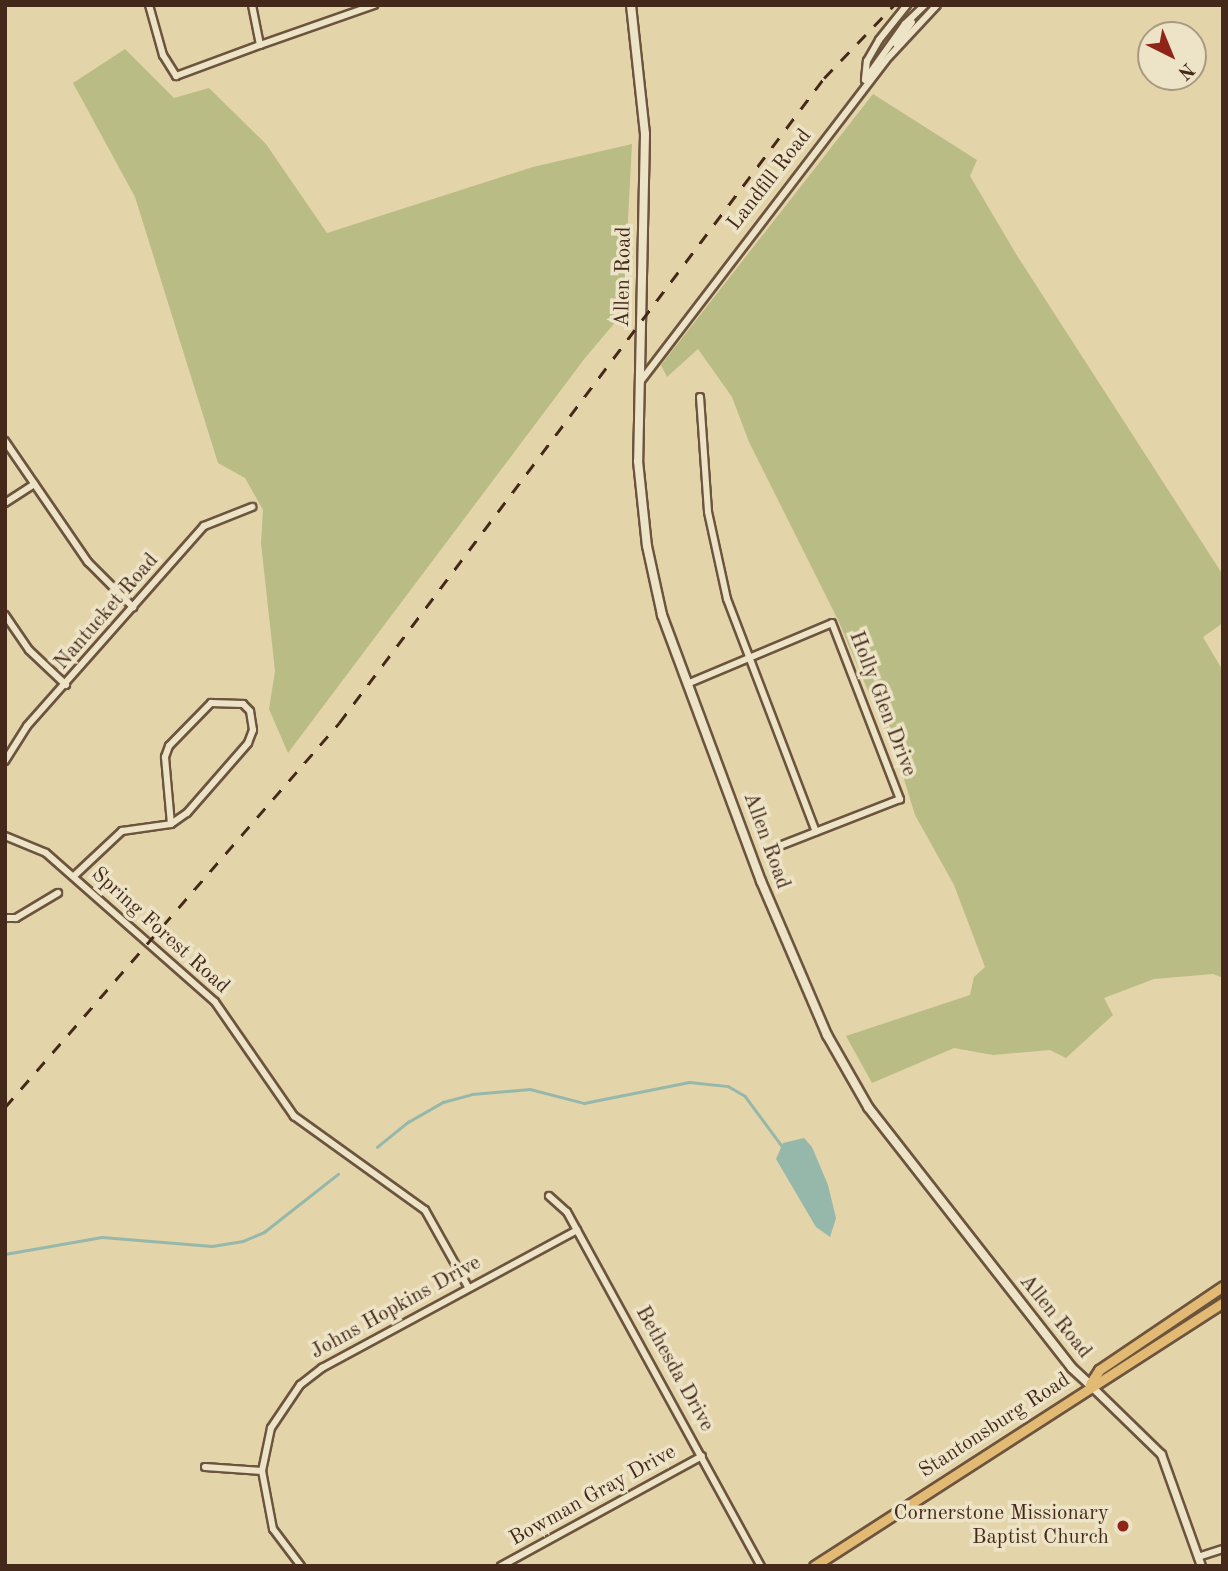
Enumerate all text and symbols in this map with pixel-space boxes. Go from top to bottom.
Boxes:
north arrow [1137,21,1207,91]
text: N [1174,58,1197,82]
street label: Landfill Road [723,124,817,236]
street label: Allen Road [611,226,637,328]
street label: Nantucket Road [50,549,164,675]
street label: Holly Glen Drive [843,628,921,780]
street label: Allen Road [737,789,795,893]
street label: Spring Forest Road [86,862,234,1000]
street label: Johns Hopkins Drive [306,1251,486,1365]
street label: Allen Road [1013,1270,1097,1364]
street label: Bethesda Drive [629,1302,719,1436]
street label: Stantonsburg Road [915,1368,1075,1484]
street label: Bowman Gray Drive [505,1440,681,1552]
place label: Cornerstone Missionary Baptist Church [893,1501,1109,1551]
marker: Cornerstone Missionary Baptist Church [1115,1518,1131,1534]

